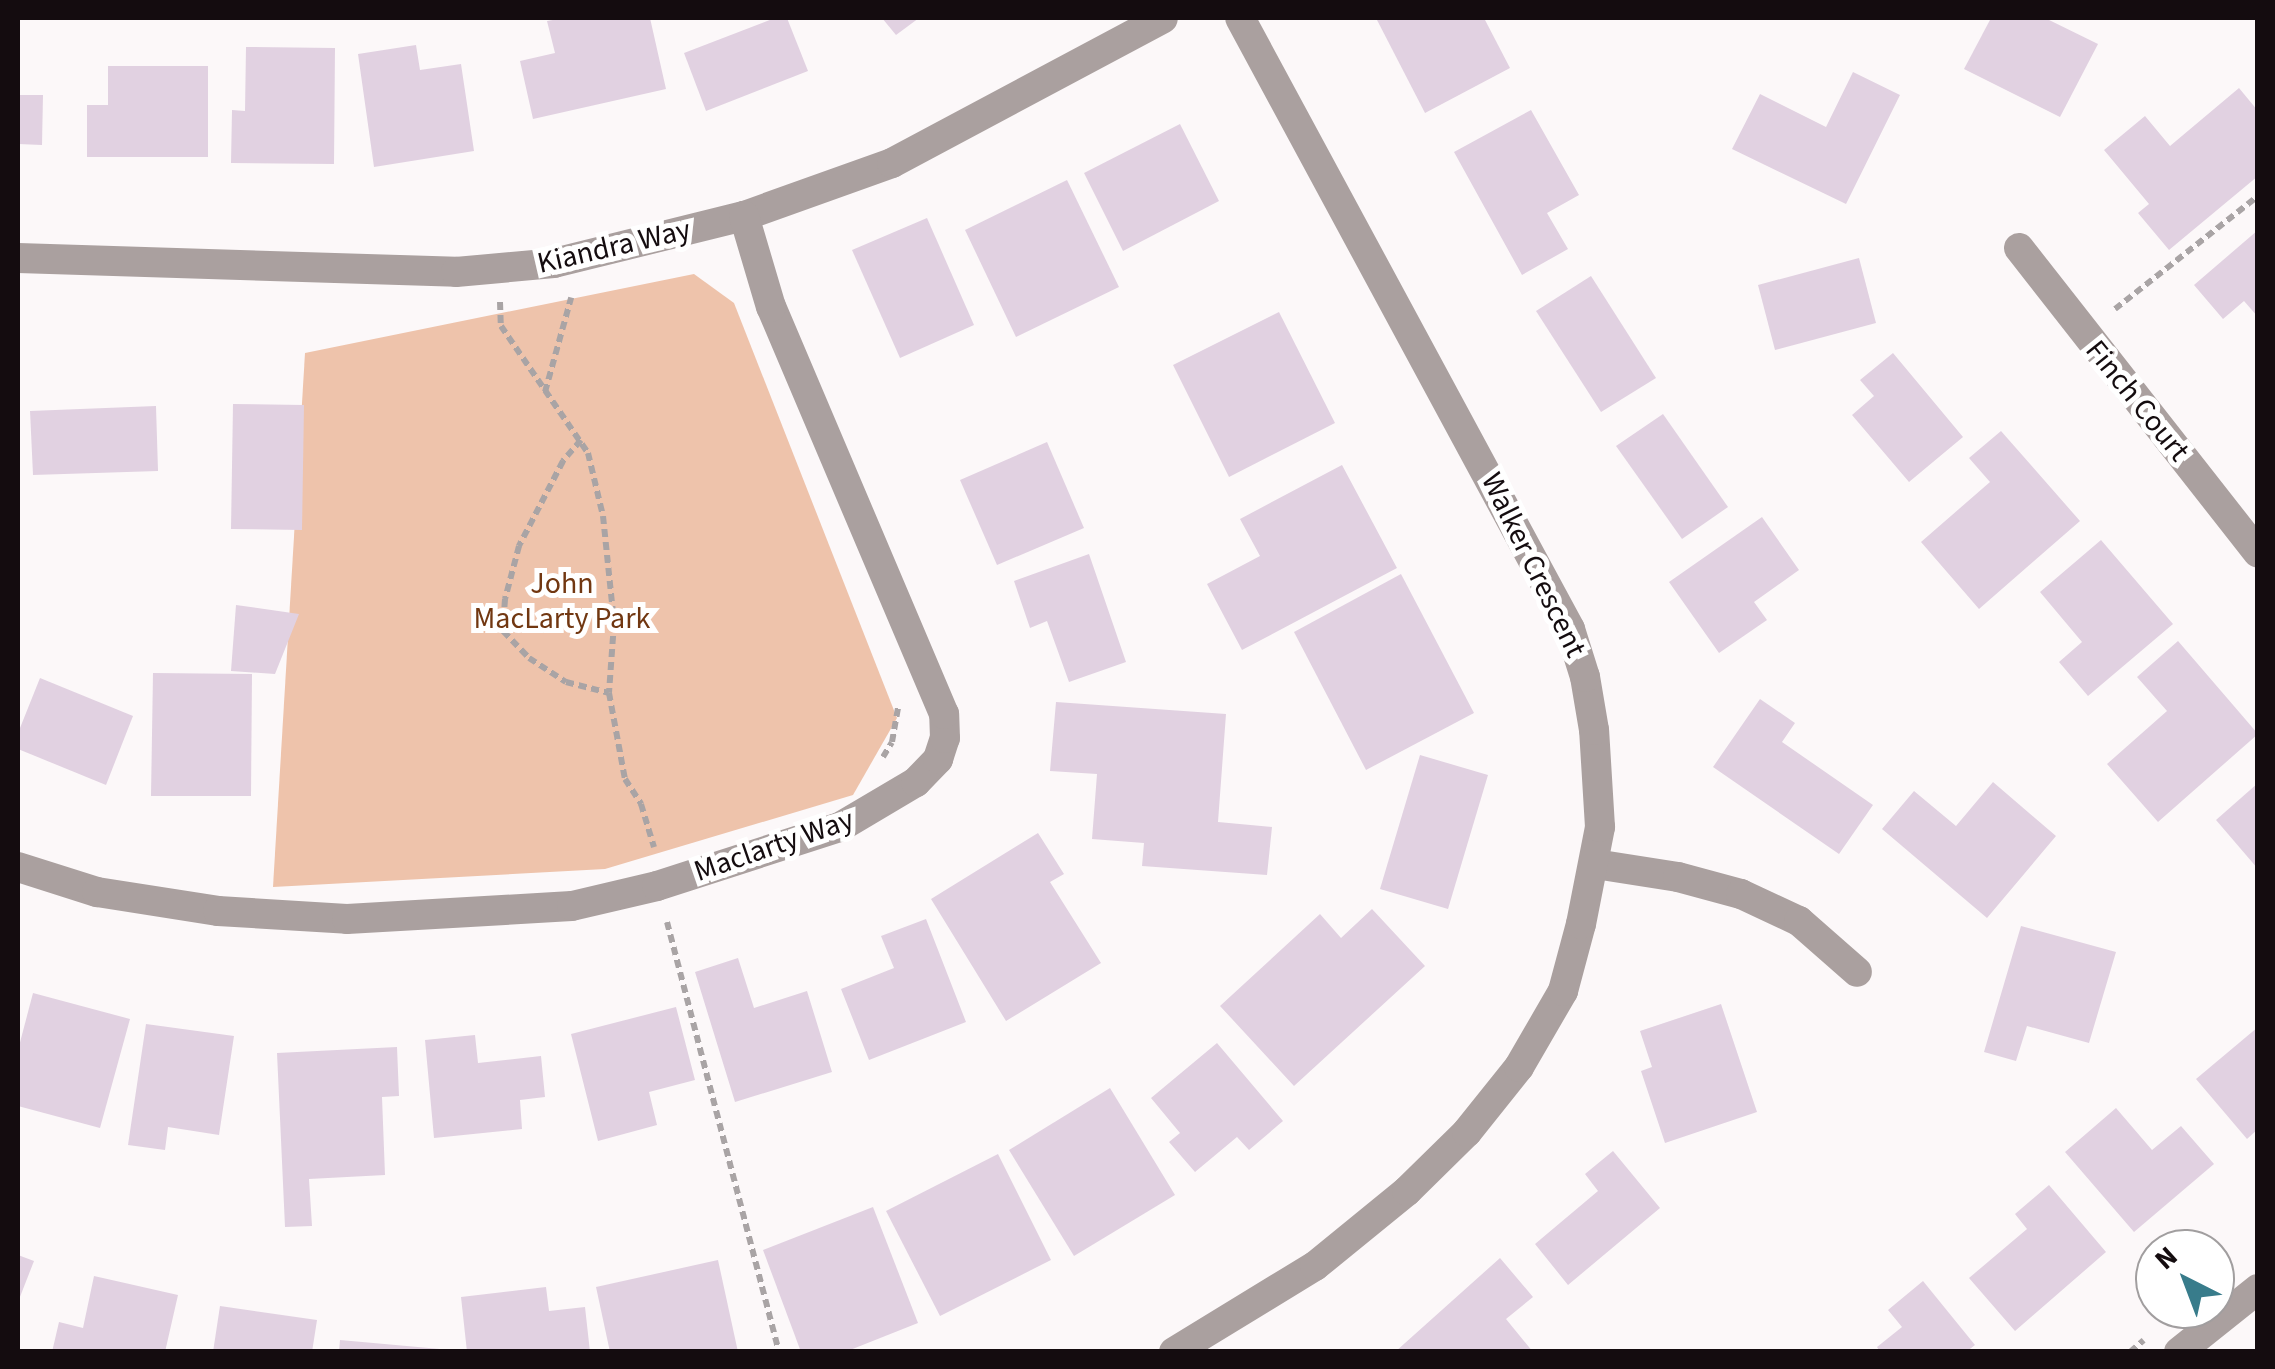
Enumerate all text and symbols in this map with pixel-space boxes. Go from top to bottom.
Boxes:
street label: Kiandra Way [534,212,694,282]
street label: Finch Court [2077,333,2197,469]
street label: Walker Crescent [1473,467,1593,663]
park label: John MacLarty Park [474,566,650,636]
street label: Maclarty Way [690,802,858,890]
north arrow [2135,1229,2235,1329]
text: N [2146,1237,2187,1279]

